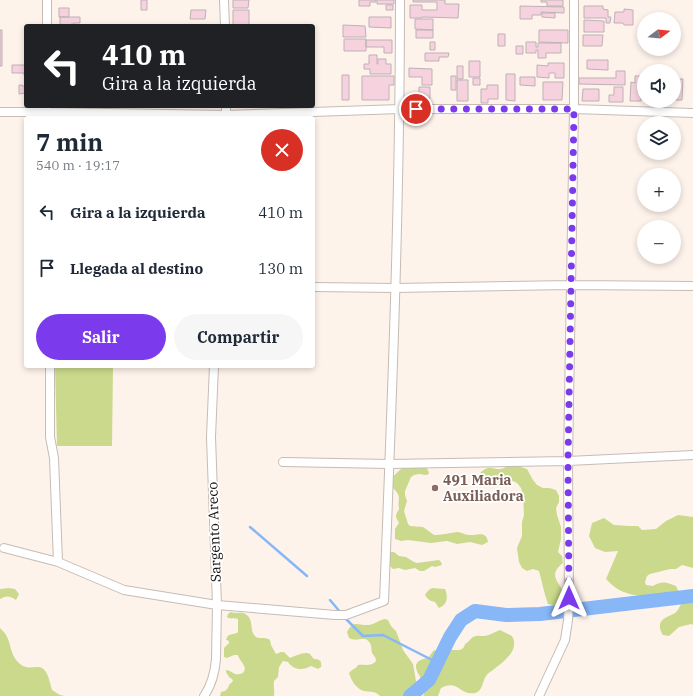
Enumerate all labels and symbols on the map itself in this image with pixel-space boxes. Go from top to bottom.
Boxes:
north arrow [637,12,681,56]
pin [399,92,433,126]
place label: 491 Maria Auxiliadora [443,471,524,505]
street label: Sargento Areco [203,481,225,583]
marker: 491 Maria Auxiliadora [430,483,440,493]
position arrow [548,577,590,619]

